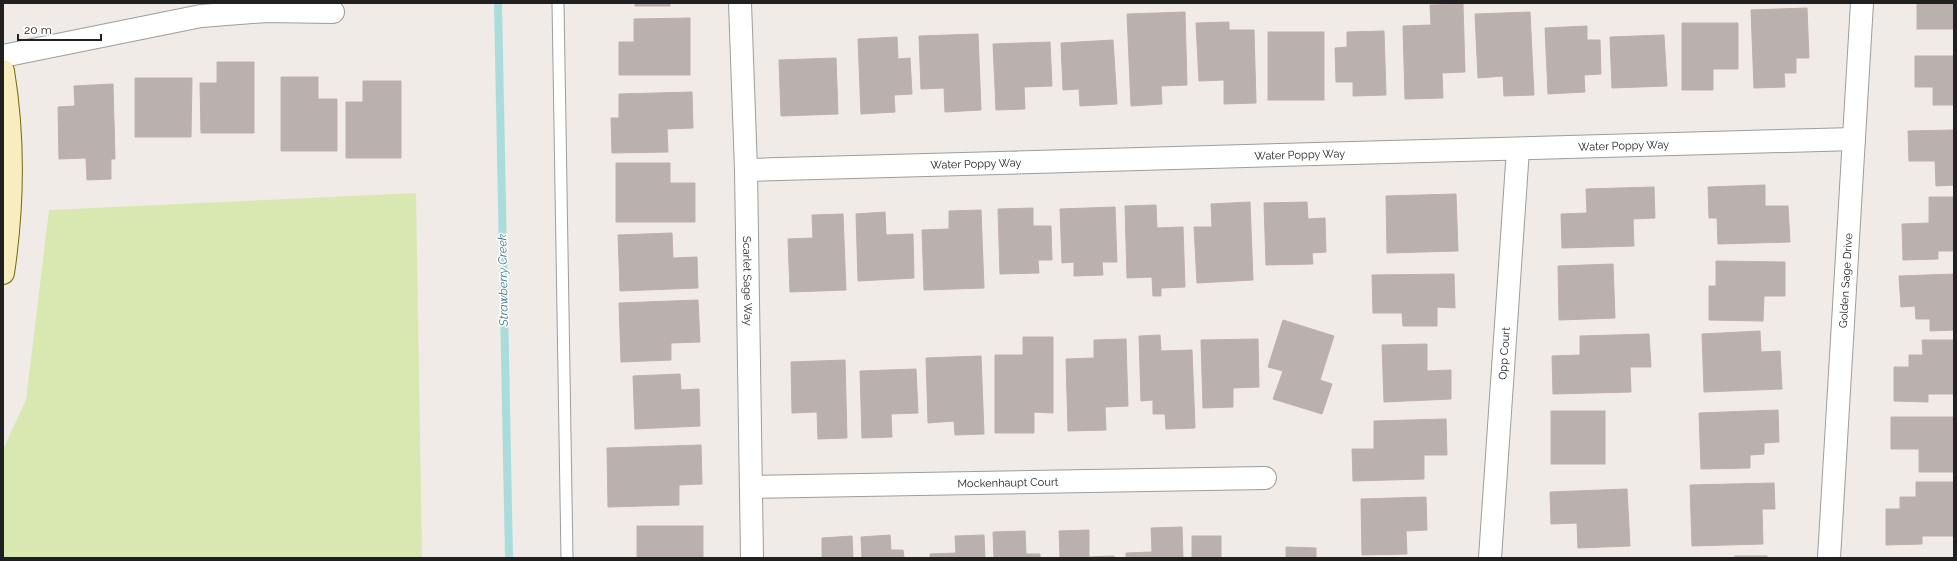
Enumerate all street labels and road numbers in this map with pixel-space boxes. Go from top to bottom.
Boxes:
street label: Water Poppy Way [1578,138,1669,153]
street label: Water Poppy Way [1254,147,1345,162]
street label: Water Poppy Way [930,156,1022,171]
street label: Golden Sage Drive [1836,232,1855,328]
street label: Scarlet Sage Way [741,236,755,326]
street label: Opp Court [1496,326,1512,380]
street label: Mockenhaupt Court [957,475,1059,490]

